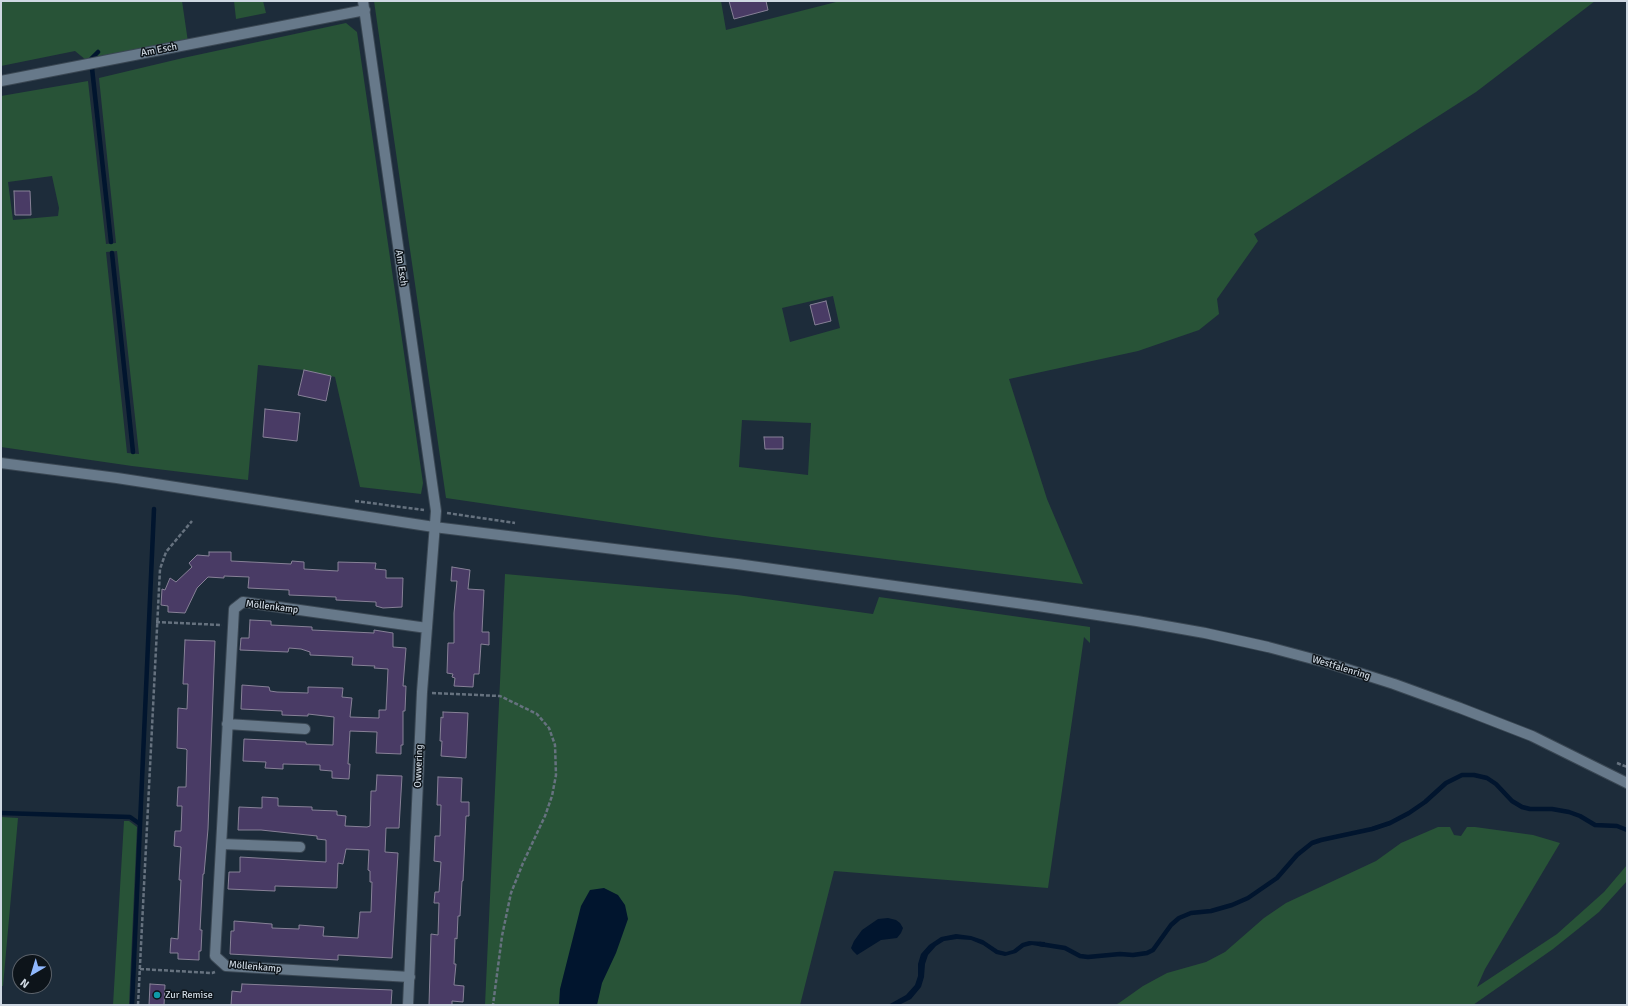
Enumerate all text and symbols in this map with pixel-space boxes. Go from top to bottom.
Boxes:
street label: Am Esch [140,41,178,59]
street label: Am Esch [393,249,409,287]
street label: Möllenkamp [245,598,299,616]
street label: Westfalenring [1310,653,1372,683]
street label: Owwering [412,744,426,788]
north arrow [12,954,52,994]
street label: Möllenkamp [228,959,282,975]
text: N [18,976,32,991]
place label: Zur Remise [165,989,213,1001]
marker: Zur Remise [152,990,162,1000]

